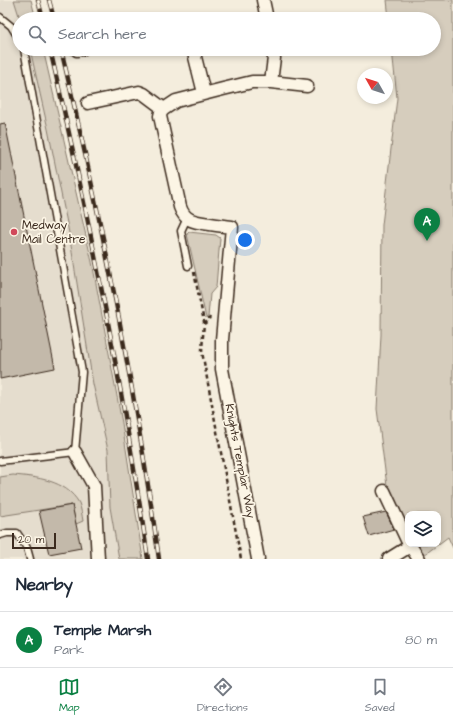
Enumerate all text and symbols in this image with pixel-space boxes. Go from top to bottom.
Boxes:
search box [12,12,441,56]
icon: search [26,23,48,45]
text: Search here [58,24,147,45]
north arrow [357,68,393,104]
pin: A [414,208,440,241]
place label: Medway Mail Centre [22,217,86,248]
marker: Medway Mail Centre [9,227,19,237]
your location [235,230,255,250]
street label: Knights Templar Way [220,402,260,520]
map controls [405,511,441,547]
button: layers [405,511,441,547]
scale bar [12,531,56,550]
text: 20 m [18,532,44,547]
text: Nearby [16,573,73,597]
text: Temple Marsh [54,620,151,641]
text: A [25,631,33,649]
text: 80 m [405,631,437,649]
text: Park [54,641,84,659]
tab: Map [58,676,80,715]
tab: Directions [197,676,248,715]
tab: Saved [365,676,395,715]

